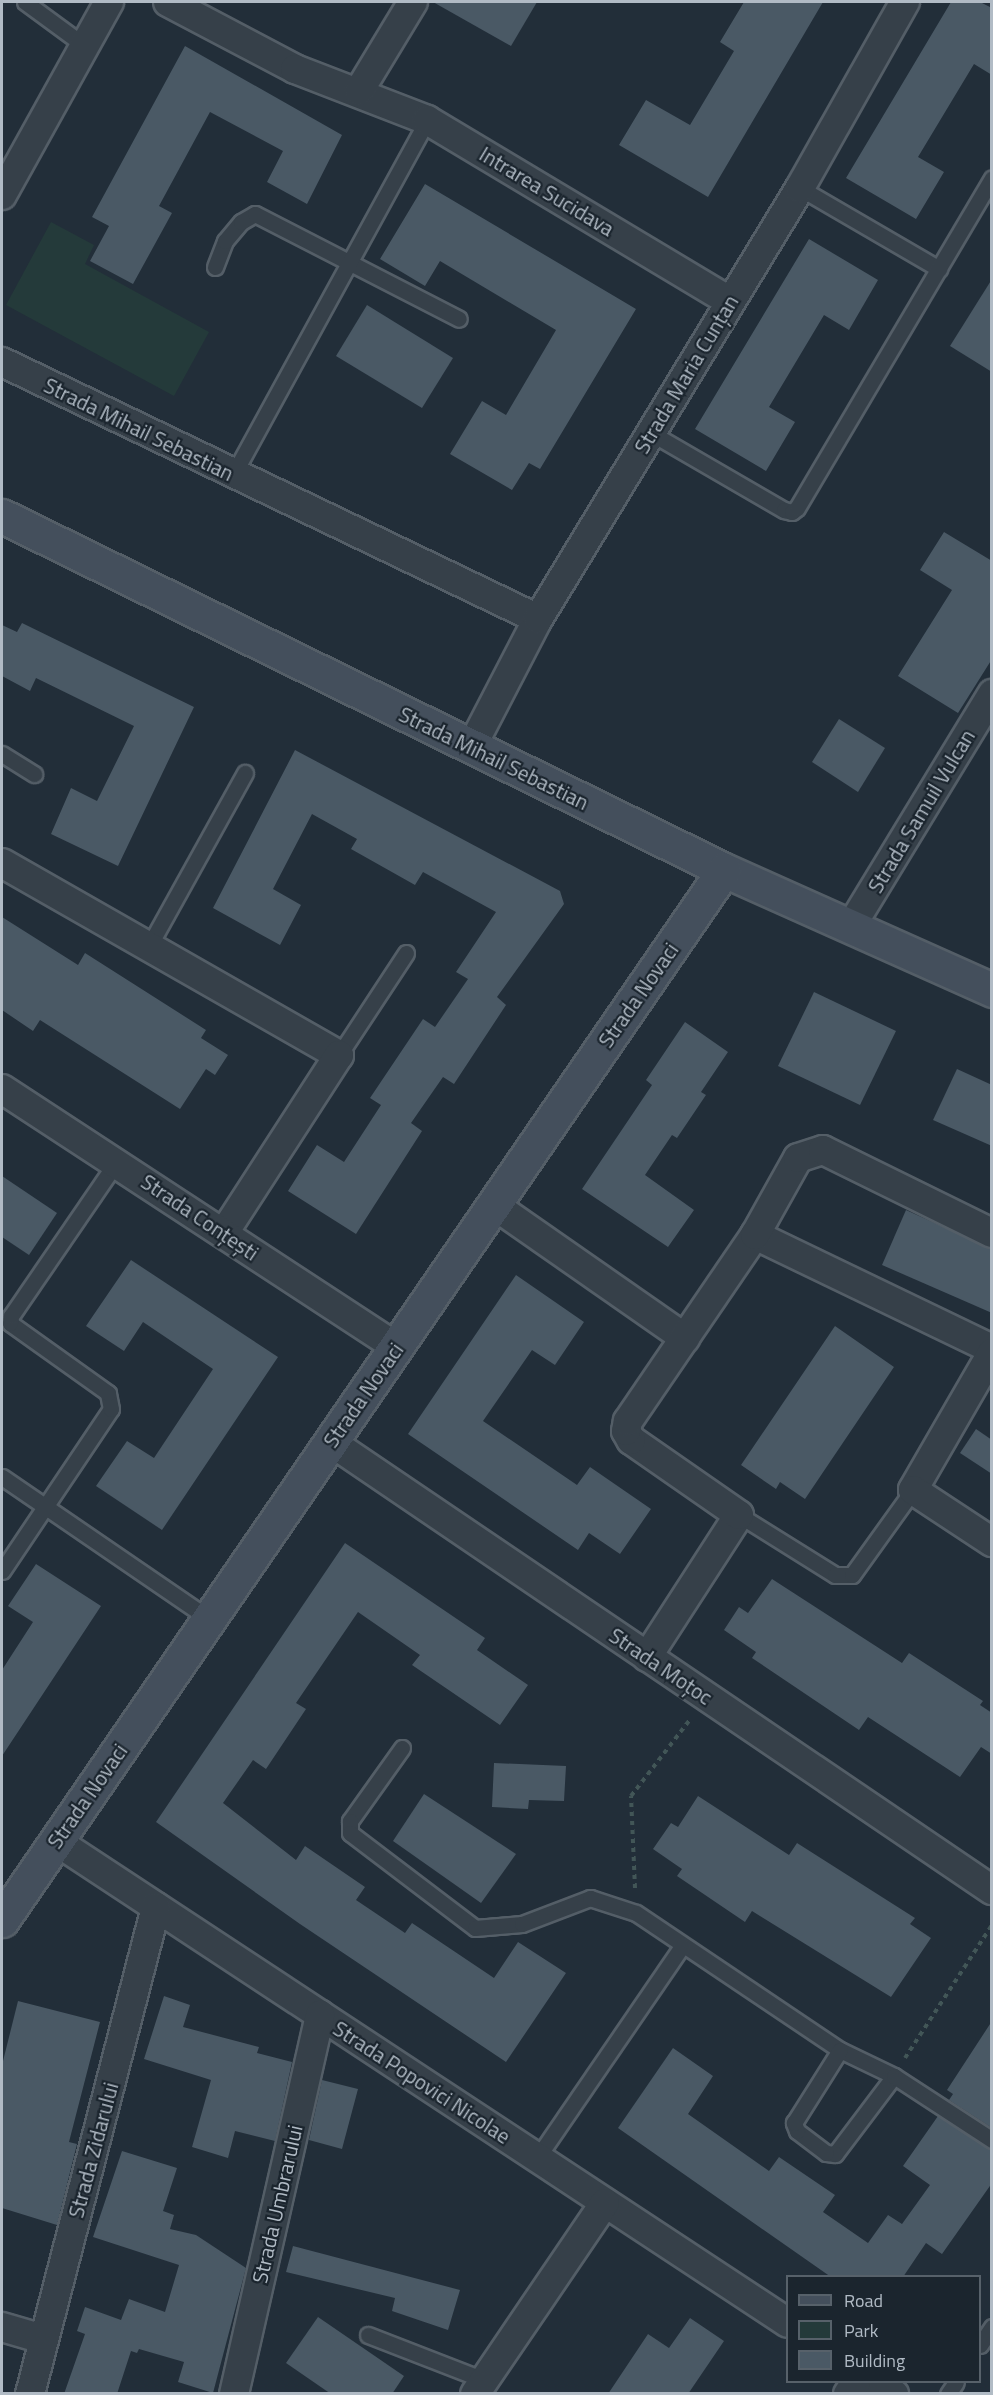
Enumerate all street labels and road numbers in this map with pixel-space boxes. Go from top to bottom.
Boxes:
street label: Intrarea Sucidava [475,141,619,241]
street label: Strada Maria Cunțan [629,290,743,458]
street label: Strada Mihail Sebastian [40,372,238,486]
street label: Strada Mihail Sebastian [395,701,593,815]
street label: Strada Samuil Vulcan [862,725,980,897]
street label: Strada Novaci [593,938,683,1052]
street label: Strada Conțești [137,1169,263,1265]
street label: Strada Novaci [318,1338,408,1452]
street label: Strada Moțoc [605,1622,717,1710]
street label: Strada Novaci [42,1739,132,1853]
street label: Strada Popovici Nicolae [329,2015,515,2149]
street label: Strada Zidarului [63,2080,123,2220]
street label: Strada Umbrarului [247,2122,307,2286]

